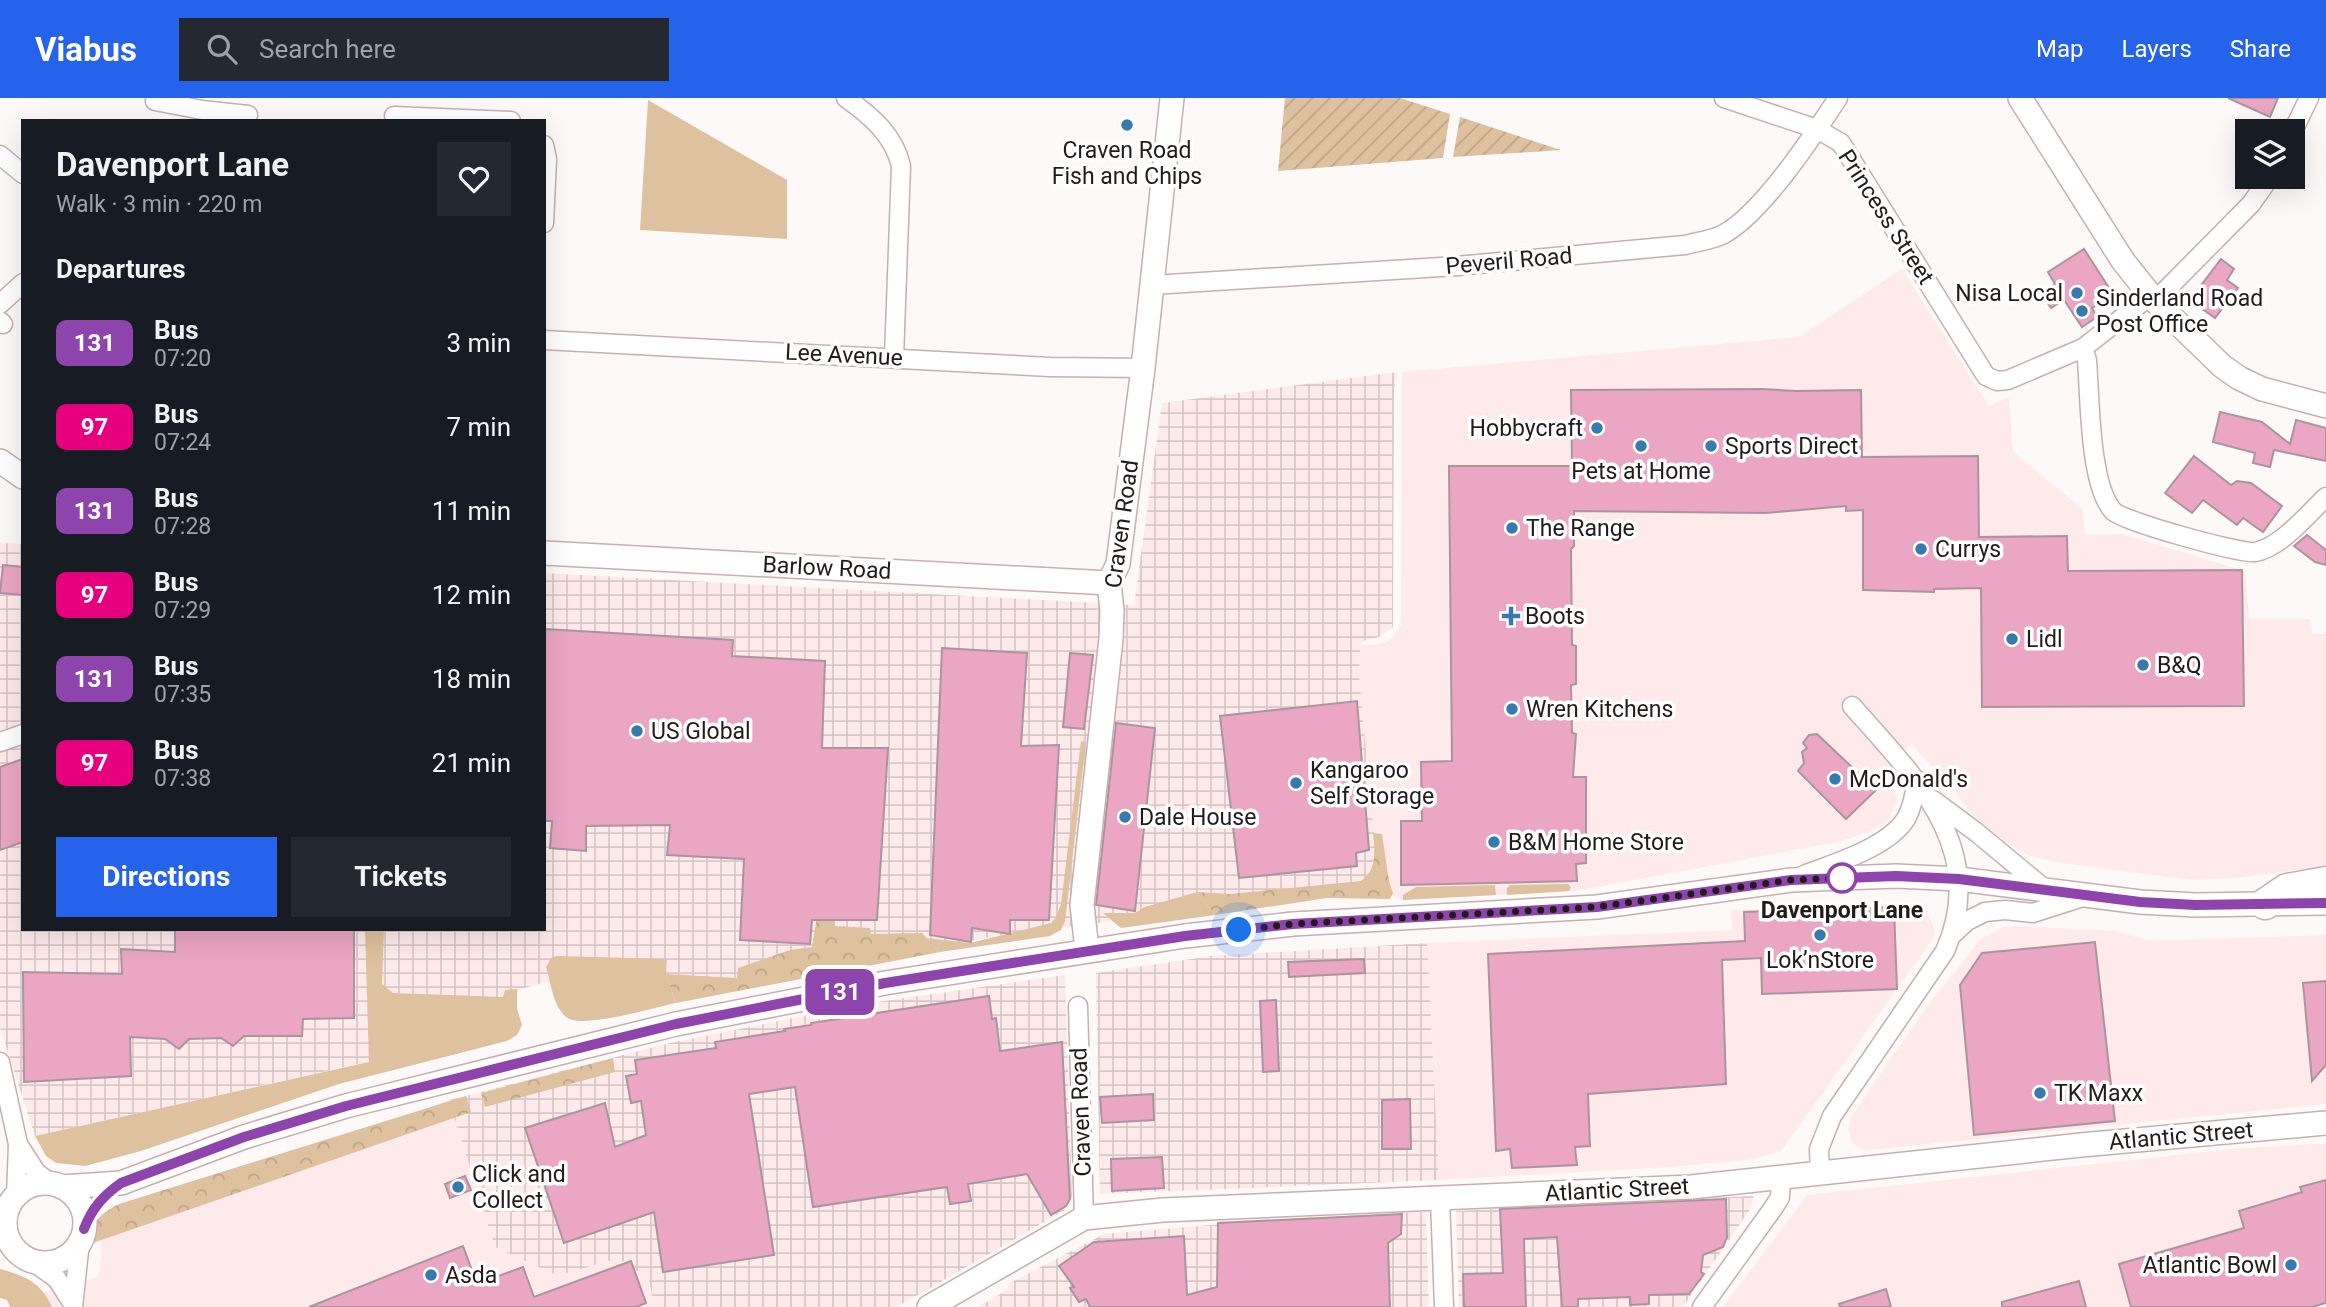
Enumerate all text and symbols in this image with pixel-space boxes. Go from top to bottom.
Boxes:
search box [179,18,669,81]
text: Viabus [35,30,137,69]
icon: search [203,30,241,68]
text: Search here [259,34,396,64]
text: Map [2036,35,2084,63]
text: Layers [2122,35,2192,63]
text: Share [2230,35,2291,63]
marker: Craven Road Fish and Chips [1119,117,1135,133]
map controls [2235,119,2305,189]
button: layers [2235,119,2305,189]
place label: Craven Road Fish and Chips [1052,137,1202,190]
button: heart [437,142,511,216]
text: Davenport Lane [56,145,289,184]
street label: Princess Street [1832,145,1940,289]
text: Walk · 3 min · 220 m [56,191,262,218]
street label: Peveril Road [1445,242,1573,280]
text: Departures [56,254,186,284]
place label: Nisa Local [1955,280,2063,307]
marker: Nisa Local [2069,285,2085,301]
place label: Sinderland Road Post Office [2096,285,2263,338]
marker: Sinderland Road Post Office [2074,303,2090,319]
text: Bus [154,315,199,345]
text: 3 min [446,328,511,358]
text: 131 [74,329,115,357]
street label: Lee Avenue [785,338,903,372]
text: 07:20 [154,345,211,372]
text: Bus [154,399,199,429]
text: 7 min [446,412,511,442]
text: 97 [81,413,108,441]
place label: Hobbycraft [1470,415,1583,442]
marker: Hobbycraft [1589,420,1605,436]
text: 07:24 [154,429,211,456]
place label: Sports Direct [1725,433,1858,460]
marker: Pets at Home [1633,438,1649,454]
marker: Sports Direct [1703,438,1719,454]
street label: Craven Road [1100,458,1144,590]
place label: Pets at Home [1571,458,1711,485]
text: Bus [154,483,199,513]
text: 11 min [432,496,511,526]
text: 131 [74,497,115,525]
text: 07:28 [154,513,211,540]
place label: The Range [1526,515,1635,542]
marker: The Range [1504,520,1520,536]
place label: Currys [1935,536,2001,563]
marker: Currys [1913,541,1929,557]
street label: Barlow Road [762,551,892,585]
text: Bus [154,567,199,597]
text: 12 min [432,580,511,610]
text: 97 [81,581,108,609]
text: 07:29 [154,597,211,624]
place label: Boots [1525,603,1585,630]
marker: Boots [1503,608,1519,624]
place label: Lidl [2026,626,2063,653]
marker: Lidl [2004,631,2020,647]
text: Bus [154,651,199,681]
place label: B&Q [2157,652,2201,679]
marker: B&Q [2135,657,2151,673]
text: 18 min [432,664,511,694]
text: 131 [74,665,115,693]
text: 07:35 [154,681,211,708]
place label: Wren Kitchens [1526,696,1673,723]
marker: Wren Kitchens [1504,701,1520,717]
place label: US Global [651,718,751,745]
marker: US Global [629,723,645,739]
text: Bus [154,735,199,765]
text: 21 min [432,748,511,778]
text: 97 [81,749,108,777]
place label: Kangaroo Self Storage [1310,757,1434,810]
text: 07:38 [154,765,211,792]
place label: McDonald's [1849,766,1968,793]
marker: McDonald's [1827,771,1843,787]
marker: Kangaroo Self Storage [1288,775,1304,791]
place label: Dale House [1139,804,1256,831]
marker: Dale House [1117,809,1133,825]
place label: B&M Home Store [1508,829,1684,856]
marker: B&M Home Store [1486,834,1502,850]
button: Directions [56,837,277,917]
button: Tickets [291,837,511,917]
marker: Davenport Lane [1827,863,1857,893]
place label: Davenport Lane [1761,897,1923,924]
your location [1221,912,1256,947]
marker: Lok’nStore [1812,927,1828,943]
place label: Lok’nStore [1766,947,1874,974]
line badge: 131 [800,969,880,1015]
text: 131 [819,978,861,1006]
street label: Craven Road [1065,1047,1097,1177]
place label: TK Maxx [2054,1080,2143,1107]
marker: TK Maxx [2032,1085,2048,1101]
street label: Atlantic Street [2108,1116,2254,1156]
place label: Click and Collect [472,1161,566,1214]
street label: Atlantic Street [1544,1173,1690,1207]
marker: Click and Collect [450,1179,466,1195]
place label: Atlantic Bowl [2143,1252,2277,1279]
marker: Atlantic Bowl [2283,1257,2299,1273]
place label: Asda [445,1262,497,1289]
marker: Asda [423,1267,439,1283]

